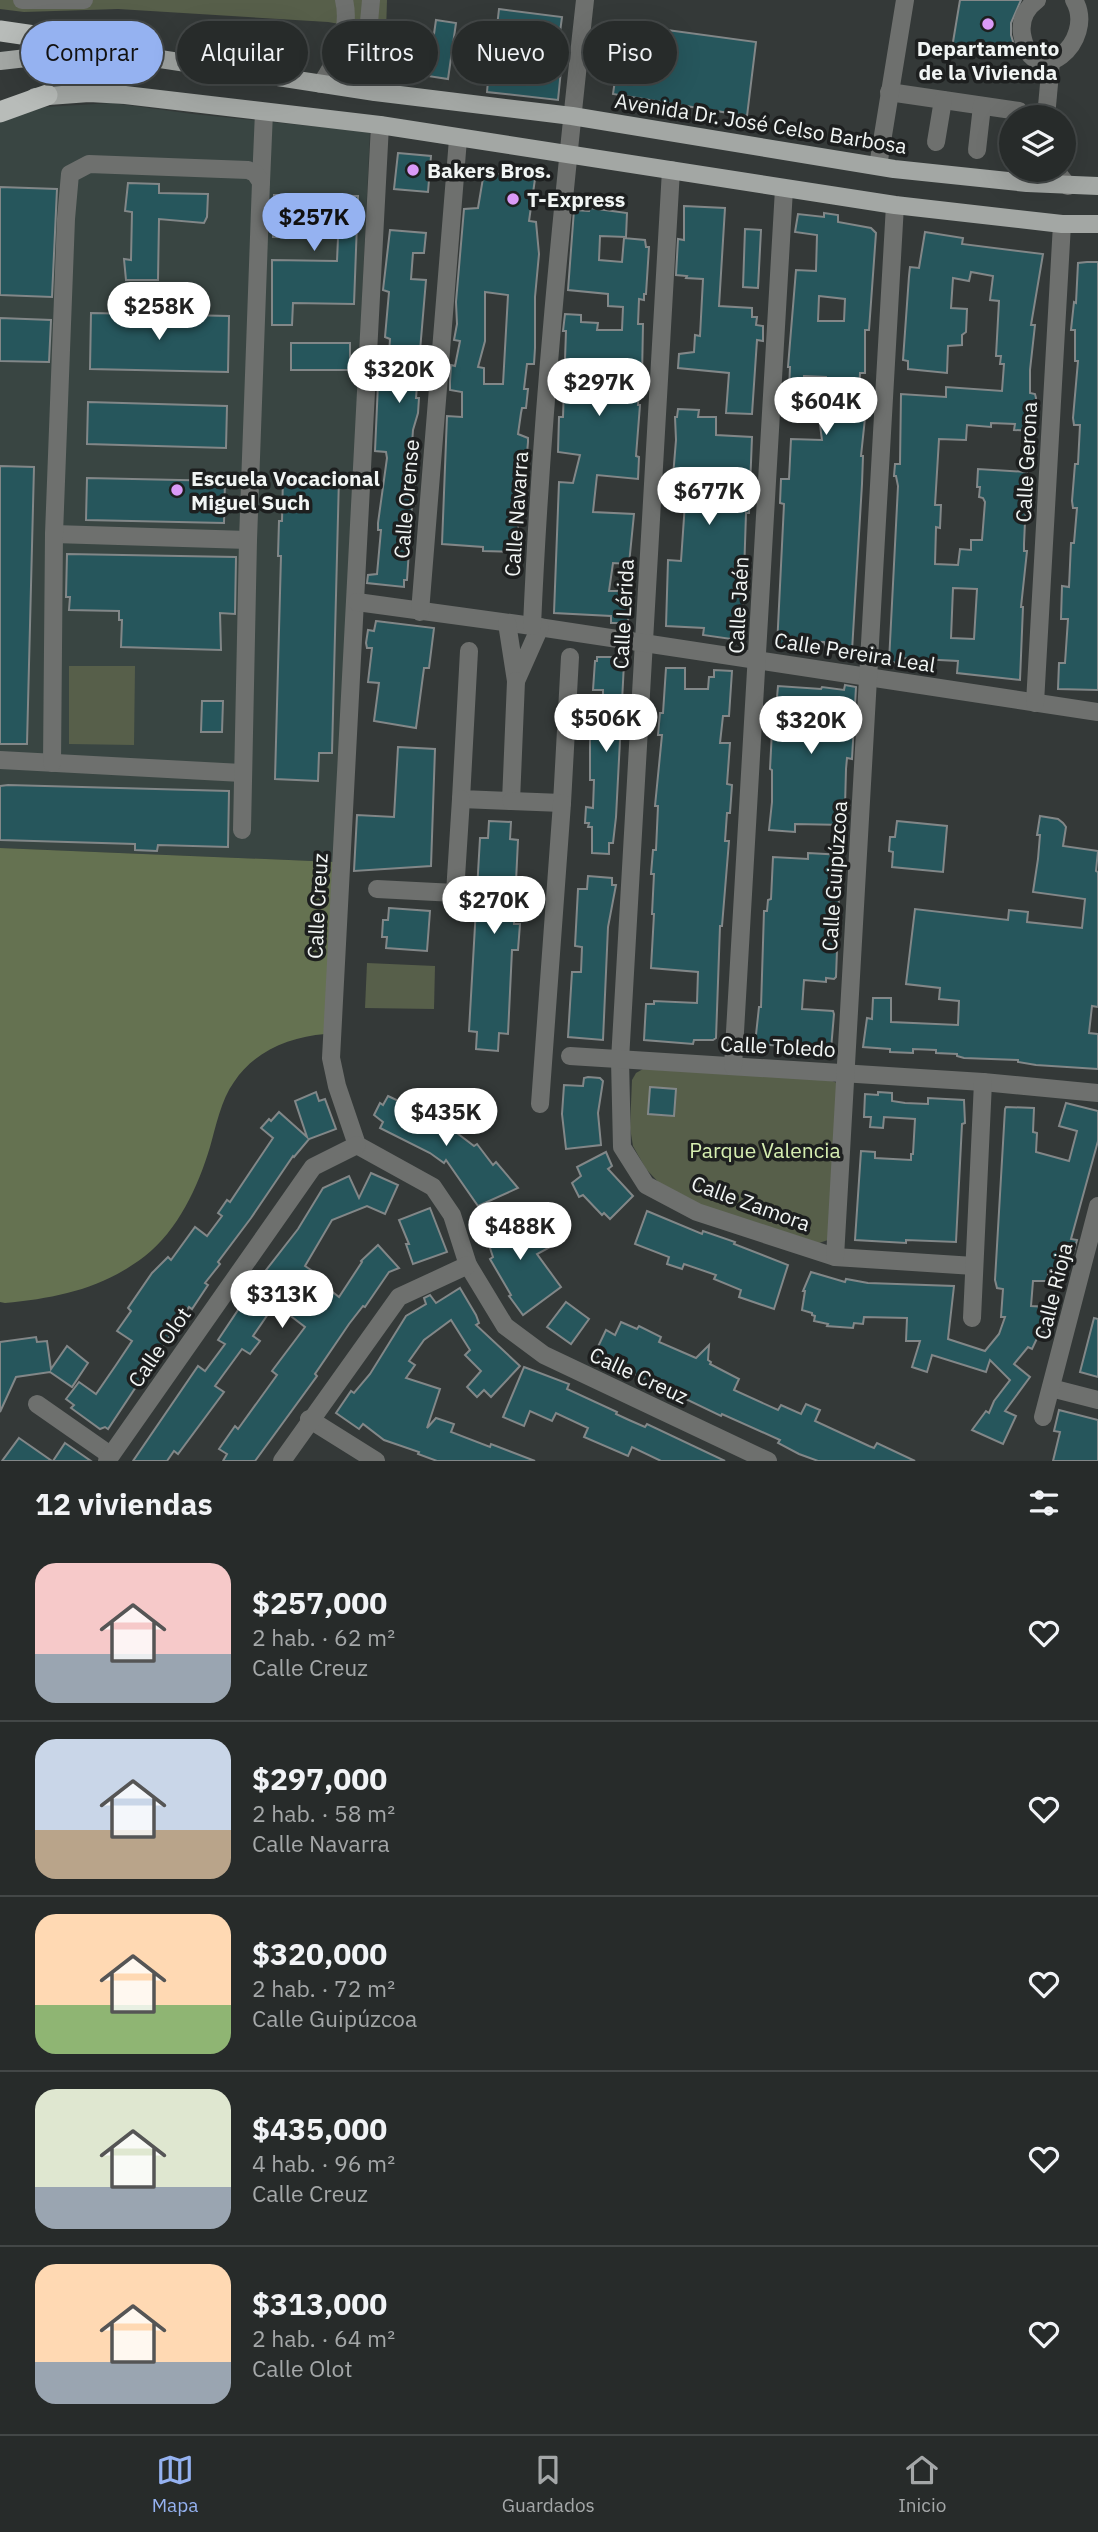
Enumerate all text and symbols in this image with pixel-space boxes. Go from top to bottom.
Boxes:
marker: Departamento de la Vivienda [980,16,996,32]
chip: Comprar [21,21,163,84]
chip: Alquilar [177,21,308,84]
chip: Filtros [322,21,438,84]
chip: Nuevo [452,21,569,84]
chip: Piso [583,21,677,84]
place label: Departamento de la Vivienda [917,34,1059,86]
street label: Avenida Dr. José Celso Barbosa [613,86,909,160]
map controls [999,105,1076,182]
button: layers [999,105,1076,182]
place label: Bakers Bros. [427,156,552,184]
marker: Bakers Bros. [405,162,421,178]
place label: T-Express [527,185,625,213]
marker: T-Express [505,191,521,207]
pin: $257K [265,194,363,253]
text: $257K [278,201,350,231]
pin: $258K [110,282,208,342]
text: $258K [123,290,195,320]
pin: $320K [350,346,448,405]
text: $320K [363,353,435,383]
pin: $297K [550,358,648,418]
text: $297K [563,366,635,396]
pin: $604K [777,378,875,437]
text: $604K [790,385,862,415]
street label: Calle Gerona [1009,401,1043,523]
street label: Calle Orense [387,438,425,560]
street label: Calle Navarra [498,450,534,578]
place label: Escuela Vocacional Miguel Such [191,464,380,516]
pin: $677K [660,468,758,527]
text: $677K [673,475,745,505]
marker: Escuela Vocacional Miguel Such [169,482,185,498]
street label: Calle Jaén [721,556,755,654]
street label: Calle Lérida [606,558,640,670]
street label: Calle Pereira Leal [772,625,938,679]
pin: $506K [557,694,655,754]
pin: $320K [762,696,860,756]
text: $506K [570,702,642,732]
text: $320K [775,704,847,734]
street label: Calle Guipúzcoa [815,800,853,952]
street label: Calle Creuz [300,852,334,960]
pin: $270K [445,876,543,936]
text: $270K [458,884,530,914]
street label: Calle Toledo [720,1029,836,1063]
pin: $435K [397,1088,495,1148]
text: $435K [410,1096,482,1126]
park label: Parque Valencia [689,1136,841,1164]
street label: Calle Zamora [688,1169,814,1237]
pin: $488K [471,1202,569,1262]
text: $488K [484,1210,556,1240]
street label: Calle Rioja [1027,1240,1079,1342]
pin: $313K [233,1270,331,1330]
text: $313K [246,1278,318,1308]
street label: Calle Olot [121,1301,197,1393]
street label: Calle Creuz [585,1340,693,1410]
text: 12 viviendas [35,1484,213,1523]
icon: filters [1025,1484,1063,1522]
text: $257,000 [252,1583,387,1622]
icon: home [91,1591,175,1675]
icon: heart [1025,1614,1063,1652]
text: 2 hab. · 62 m² [252,1622,395,1652]
text: Calle Creuz [252,1652,368,1682]
text: $297,000 [252,1759,387,1798]
icon: home [91,1767,175,1851]
icon: heart [1025,1790,1063,1828]
text: 2 hab. · 58 m² [252,1798,395,1828]
text: Calle Navarra [252,1828,390,1858]
text: $320,000 [252,1934,387,1973]
icon: home [91,1942,175,2026]
icon: heart [1025,1965,1063,2003]
text: 2 hab. · 72 m² [252,1973,395,2003]
text: Calle Guipúzcoa [252,2003,417,2033]
text: $435,000 [252,2109,387,2148]
icon: home [91,2117,175,2201]
icon: heart [1025,2140,1063,2178]
text: 4 hab. · 96 m² [252,2148,395,2178]
text: Calle Creuz [252,2178,368,2208]
text: $313,000 [252,2284,387,2323]
icon: home [91,2292,175,2376]
icon: heart [1025,2315,1063,2353]
text: 2 hab. · 64 m² [252,2323,395,2353]
text: Calle Olot [252,2353,353,2383]
tab: Mapa [152,2451,198,2517]
tab: Guardados [502,2451,595,2517]
tab: Inicio [898,2451,946,2517]

